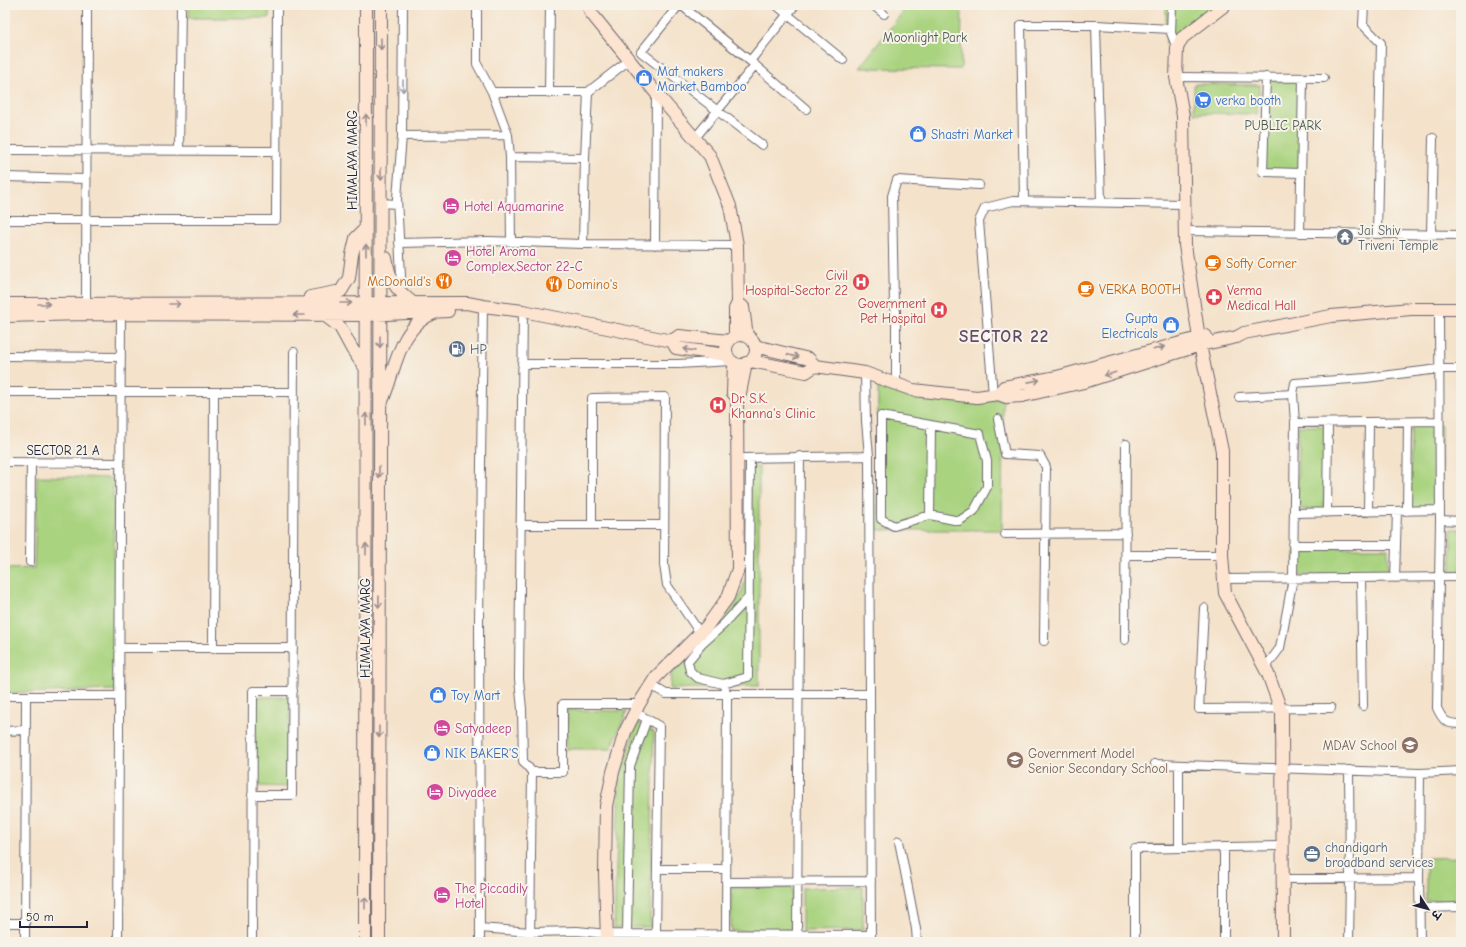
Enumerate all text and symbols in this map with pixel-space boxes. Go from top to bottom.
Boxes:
park label: Moonlight Park [883,30,968,45]
one-way arrow [377,37,385,50]
place label: Mat makers Market Bamboo [657,64,747,94]
shop icon: Mat makers Market Bamboo [634,68,654,88]
one-way arrow [399,79,406,92]
supermarket icon: verka booth [1193,90,1213,110]
place label: verka booth [1215,93,1281,108]
street label: HIMALAYA MARG [345,110,360,210]
one-way arrow [362,114,370,127]
park label: PUBLIC PARK [1244,118,1322,133]
shop icon: Shastri Market [908,124,928,144]
place label: Shastri Market [931,127,1014,142]
one-way arrow [377,167,384,180]
hotel icon: Hotel Aquamarine [441,196,461,216]
place label: Hotel Aquamarine [464,199,565,214]
place label: Jai Shiv Triveni Temple [1358,223,1439,253]
temple icon: Jai Shiv Triveni Temple [1335,227,1355,247]
one-way arrow [362,244,370,257]
place label: Hotel Aroma Complex,Sector 22-C [466,244,583,274]
hotel icon: Hotel Aroma Complex,Sector 22-C [443,248,463,268]
cafe icon: Softy Corner [1203,253,1223,273]
place label: Softy Corner [1226,256,1297,271]
place label: Civil Hospital-Sector 22 [745,268,848,298]
restaurant icon: McDonald's [434,271,454,291]
hospital icon: Civil Hospital-Sector 22 [851,272,871,292]
place label: McDonald's [367,274,431,289]
restaurant icon: Domino's [544,274,564,294]
place label: Domino's [567,277,618,292]
cafe icon: VERKA BOOTH [1076,279,1096,299]
place label: VERKA BOOTH [1099,282,1181,297]
place label: Verma Medical Hall [1227,283,1296,313]
pharmacy icon: Verma Medical Hall [1204,287,1224,307]
place label: Government Pet Hospital [858,296,927,326]
one-way arrow [339,299,352,307]
one-way arrow [37,300,50,308]
one-way arrow [167,300,180,308]
hospital icon: Government Pet Hospital [929,300,949,320]
one-way arrow [293,311,306,319]
place label: Gupta Electricals [1101,311,1158,341]
shop icon: Gupta Electricals [1161,315,1181,335]
district label: SECTOR 22 [959,327,1049,346]
one-way arrow [376,335,384,348]
fuel station icon: HP [447,339,467,359]
place label: HP [470,342,487,357]
one-way arrow [1153,344,1166,351]
one-way arrow [683,346,696,354]
one-way arrow [787,352,800,360]
one-way arrow [1103,371,1116,378]
one-way arrow [1027,377,1040,385]
place label: Dr. S.K. Khanna's Clinic [731,391,816,421]
hospital icon: Dr. S.K. Khanna's Clinic [708,395,728,415]
one-way arrow [362,413,370,426]
street label: SECTOR 21 A [26,443,100,458]
one-way arrow [375,465,383,478]
one-way arrow [362,543,369,556]
street label: HIMALAYA MARG [358,578,373,678]
one-way arrow [375,595,383,608]
shop icon: Toy Mart [428,685,448,705]
place label: Toy Mart [451,688,501,703]
hotel icon: Satyadeep [432,718,452,738]
place label: Satyadeep [455,721,512,736]
one-way arrow [375,725,383,738]
school or university icon: MDAV School [1400,735,1420,755]
place label: MDAV School [1323,738,1397,753]
shop icon: NIK BAKER'S [422,743,442,763]
place label: NIK BAKER'S [445,746,518,761]
place label: Government Model Senior Secondary School [1028,746,1168,776]
school or university icon: Government Model Senior Secondary School [1005,750,1025,770]
hotel icon: Divyadee [425,782,445,802]
place label: Divyadee [448,785,497,800]
place label: chandigarh broadband services [1325,840,1433,870]
office icon: chandigarh broadband services [1302,844,1322,864]
place label: The Piccadily Hotel [455,881,528,911]
hotel icon: The Piccadily Hotel [432,885,452,905]
north arrow [1408,889,1448,929]
one-way arrow [361,897,369,910]
scale bar [20,903,87,929]
text: उ [1427,907,1444,923]
text: 50 m [26,910,54,924]

